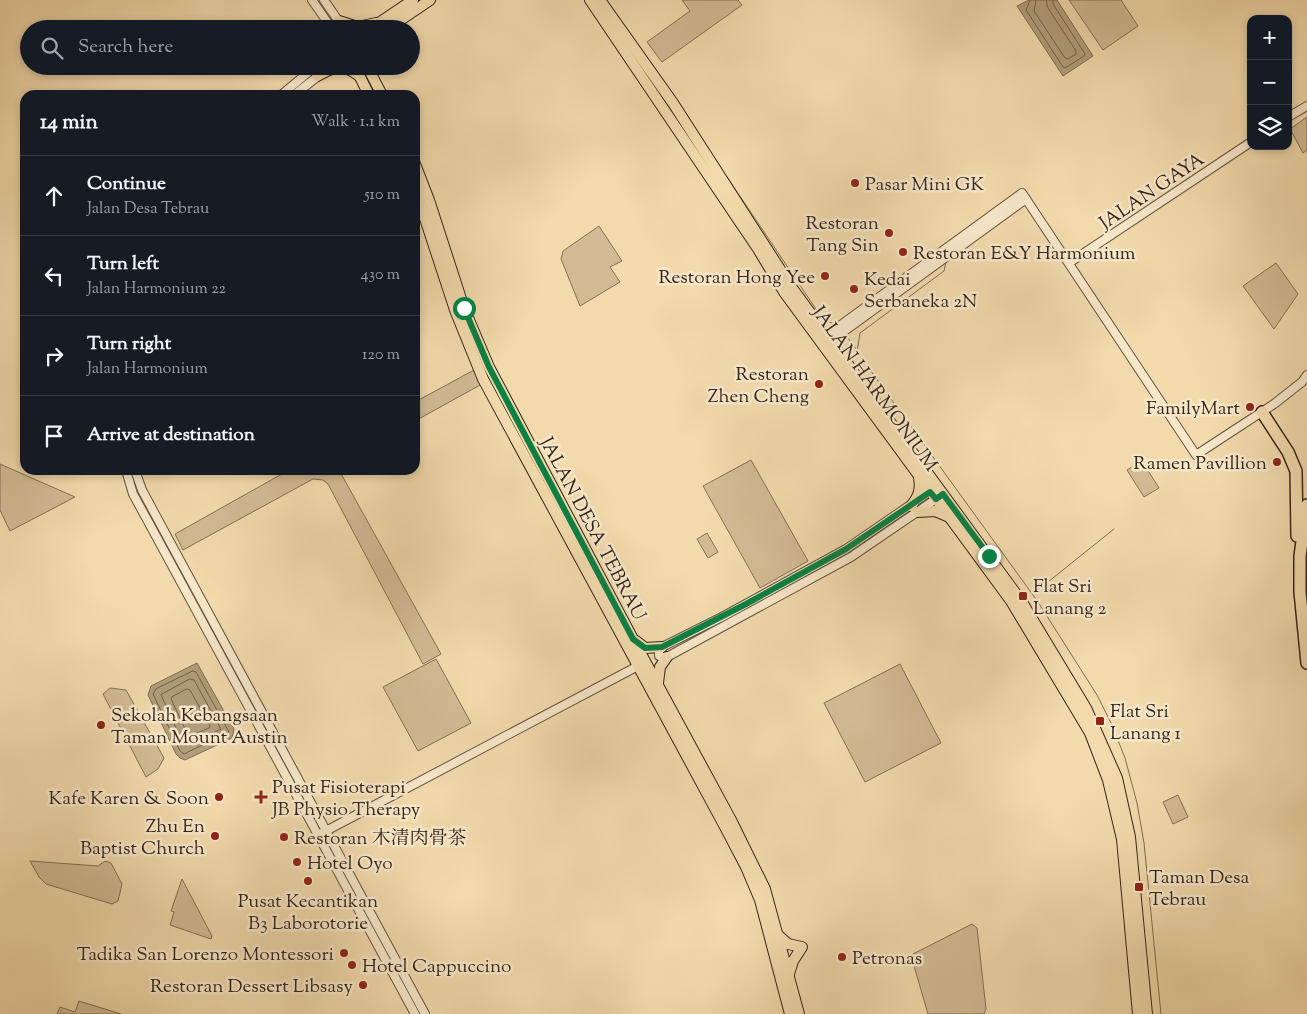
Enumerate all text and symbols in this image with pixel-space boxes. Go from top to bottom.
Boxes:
map controls [1247,15,1292,150]
button: + [1247,15,1292,60]
search box [20,20,420,75]
icon: search [38,34,66,62]
text: Search here [78,34,173,61]
button: − [1247,60,1292,105]
button: layers [1247,105,1292,150]
text: 14 min [40,108,98,138]
text: Walk · 1.1 km [311,111,400,134]
street label: JALAN GAYA [1094,147,1211,238]
text: Continue [87,171,166,198]
place label: Pasar Mini GK [865,172,984,199]
marker: Pasar Mini GK [849,177,861,189]
icon: ahead [40,182,68,210]
text: 510 m [364,184,400,207]
text: Jalan Desa Tebrau [87,198,209,221]
place label: Restoran Tang Sin [806,211,879,260]
marker: Restoran Tang Sin [883,227,895,239]
place label: Restoran E&Y Harmonium [913,241,1136,268]
marker: Restoran E&Y Harmonium [897,246,909,258]
text: Turn left [87,251,159,278]
icon: left [40,262,68,290]
text: 430 m [361,264,400,287]
place label: Restoran Hong Yee [658,265,815,292]
place label: Kedai Serbaneka 2N [864,267,977,316]
marker: Restoran Hong Yee [819,270,831,282]
text: Jalan Harmonium 22 [87,278,226,301]
marker: Kedai Serbaneka 2N [848,283,860,295]
route start [453,297,476,320]
street label: JALAN HARMONIUM [804,300,944,478]
text: Turn right [87,331,171,358]
icon: right [40,342,68,370]
text: 120 m [362,344,400,367]
text: Jalan Harmonium [87,358,208,381]
place label: Restoran Zhen Cheng [708,362,809,411]
marker: Restoran Zhen Cheng [813,378,825,390]
place label: FamilyMart [1146,396,1240,423]
marker: FamilyMart [1244,401,1256,413]
icon: arrive [40,422,68,450]
text: Arrive at destination [87,422,255,449]
street label: JALAN DESA TEBRAU [532,432,652,626]
place label: Ramen Pavillion [1133,451,1267,478]
marker: Ramen Pavillion [1271,456,1283,468]
route end [978,545,1001,568]
place label: Flat Sri Lanang 2 [1033,574,1107,623]
marker: Flat Sri Lanang 2 [1017,590,1029,602]
place label: Flat Sri Lanang 1 [1110,699,1182,748]
place label: Sekolah Kebangsaan Taman Mount Austin [111,703,288,752]
marker: Flat Sri Lanang 1 [1094,715,1106,727]
marker: Sekolah Kebangsaan Taman Mount Austin [95,719,107,731]
place label: Pusat Fisioterapi JB Physio Therapy [271,775,421,824]
place label: Kafe Karen & Soon [49,786,209,813]
marker: Pusat Fisioterapi JB Physio Therapy [254,790,268,804]
marker: Kafe Karen & Soon [213,791,225,803]
place label: Zhu En Baptist Church [80,814,205,863]
place label: Restoran 木清肉骨茶 [294,826,466,853]
marker: Zhu En Baptist Church [209,830,221,842]
marker: Restoran 木清肉骨茶 [278,831,290,843]
place label: Hotel Oyo [307,851,393,878]
marker: Hotel Oyo [291,856,303,868]
place label: Taman Desa Tebrau [1149,865,1250,914]
marker: Pusat Kecantikan B3 Laborotorie [302,875,314,887]
marker: Taman Desa Tebrau [1133,881,1145,893]
place label: Pusat Kecantikan B3 Laborotorie [238,889,378,938]
place label: Tadika San Lorenzo Montessori [77,942,334,969]
place label: Petronas [852,946,922,973]
marker: Tadika San Lorenzo Montessori [338,947,350,959]
marker: Petronas [836,951,848,963]
place label: Hotel Cappuccino [362,954,511,981]
marker: Hotel Cappuccino [346,959,358,971]
place label: Restoran Dessert Libsasy [150,974,354,1001]
marker: Restoran Dessert Libsasy [357,979,369,991]

